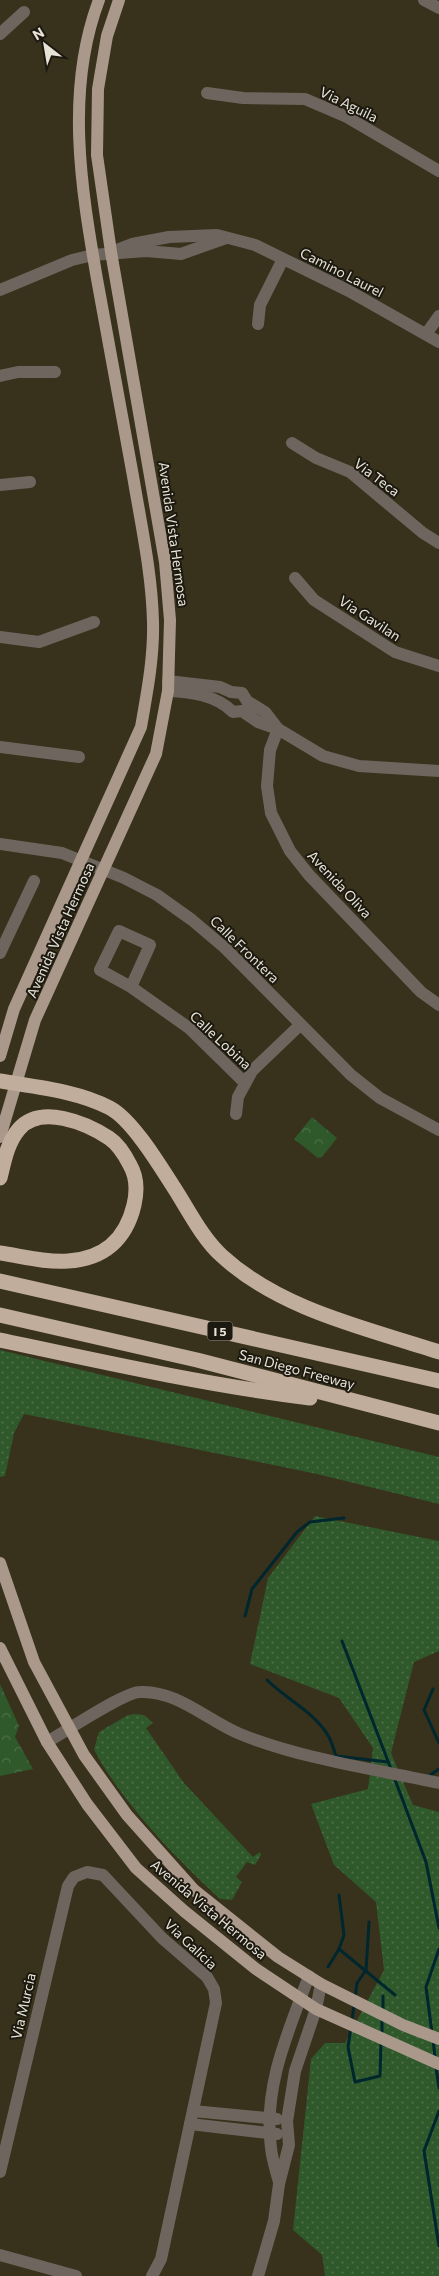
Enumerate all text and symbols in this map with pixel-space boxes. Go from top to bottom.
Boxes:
north arrow [20,20,70,70]
text: N [29,23,47,43]
street label: Via Aguila [317,83,381,125]
street label: Camino Laurel [297,244,387,300]
street label: Via Teca [351,454,403,500]
street label: Avenida Vista Hermosa [155,461,193,607]
street label: Via Gavilan [336,592,404,644]
street label: Avenida Oliva [304,847,376,921]
street label: Avenida Vista Hermosa [23,860,97,1000]
street label: Calle Frontera [207,912,283,986]
street label: Calle Lobina [187,1007,255,1073]
road number: I 5 [208,1322,232,1340]
street label: San Diego Freeway [237,1345,357,1393]
street label: Avenida Vista Hermosa [148,1856,270,1962]
street label: Via Galicia [161,1915,221,1973]
street label: Via Murcia [7,1971,39,2041]

